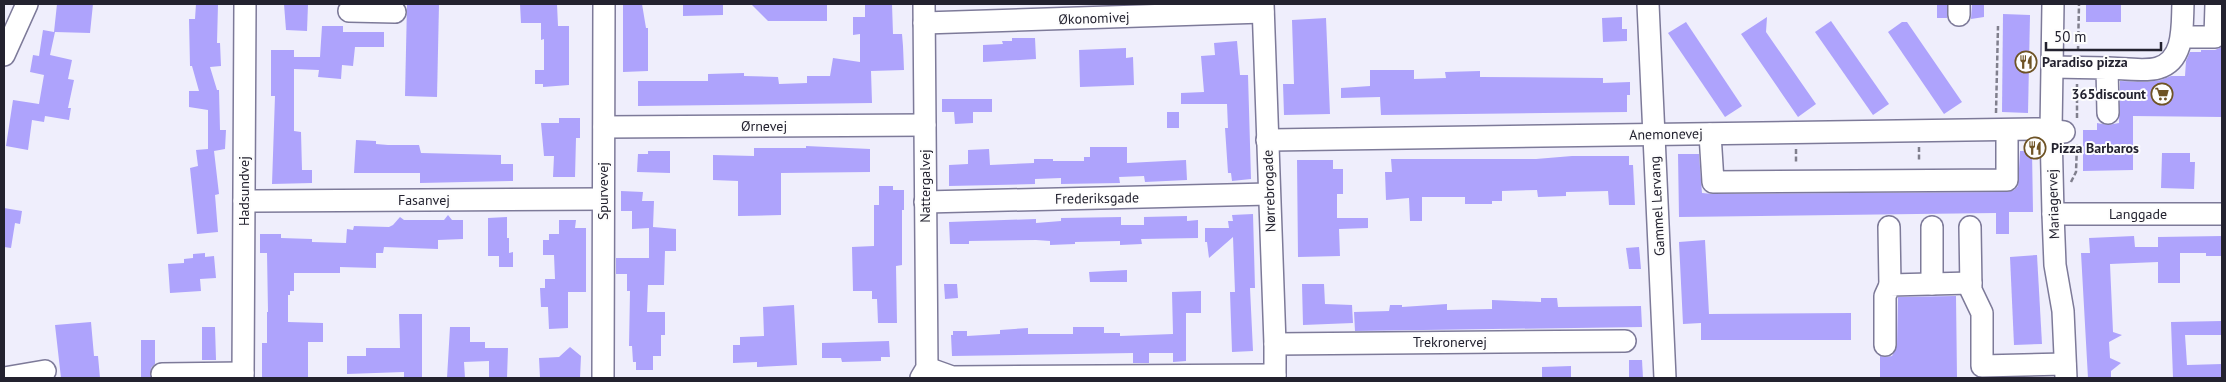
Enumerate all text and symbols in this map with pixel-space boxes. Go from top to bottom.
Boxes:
street label: Økonomivej [1058,8,1130,28]
scale bar [2046,20,2161,52]
text: 50 m [2054,27,2087,46]
restaurant icon: Paradiso pizza [2014,50,2038,74]
place label: Paradiso pizza [2042,53,2128,71]
supermarket icon: 365discount [2150,82,2174,106]
place label: 365discount [2072,85,2146,103]
street label: Ørnevej [741,117,787,135]
street label: Anemonevej [1629,124,1703,144]
restaurant icon: Pizza Barbaros [2023,136,2047,160]
place label: Pizza Barbaros [2051,139,2139,157]
street label: Nattergalvej [916,149,934,223]
street label: Nørrebrogade [1259,149,1279,233]
street label: Gammel Lervang [1645,155,1669,257]
street label: Hadsundvej [235,156,253,226]
street label: Spurvevej [594,162,612,220]
street label: Mariagervej [2043,169,2063,239]
street label: Frederiksgade [1055,188,1139,208]
street label: Fasanvej [398,191,450,209]
street label: Langgade [2109,205,2167,223]
street label: Trekronervej [1413,333,1487,351]

